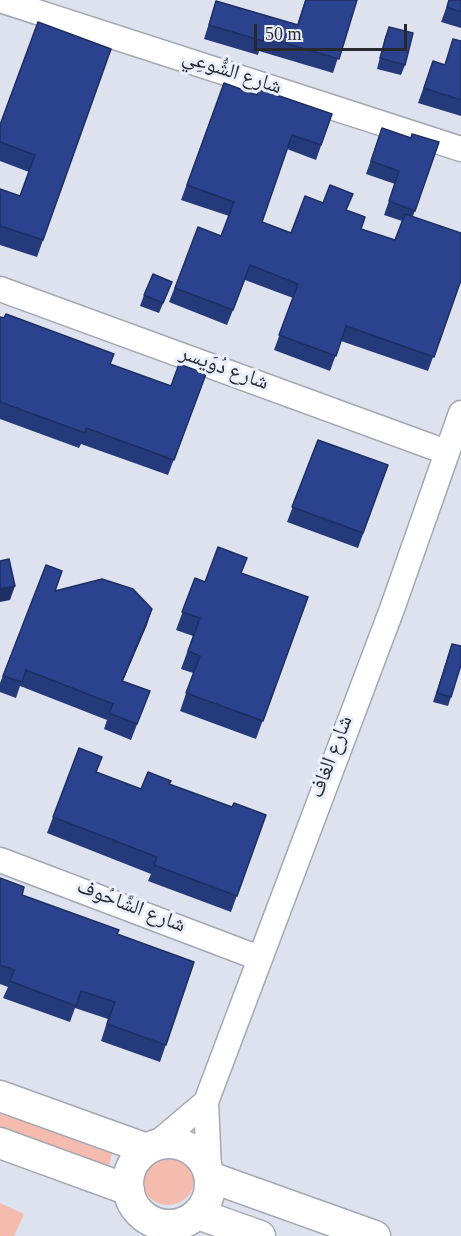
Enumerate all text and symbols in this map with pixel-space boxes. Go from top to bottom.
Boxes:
scale bar [257,12,410,50]
text: 50 m [265,24,302,44]
street label: شارع الشُّوعِي [178,47,284,103]
street label: شارع دُوَيسر [175,343,271,399]
street label: شارع الغاف [307,713,361,803]
street label: شارع الشَّاحُوف [72,877,188,941]

